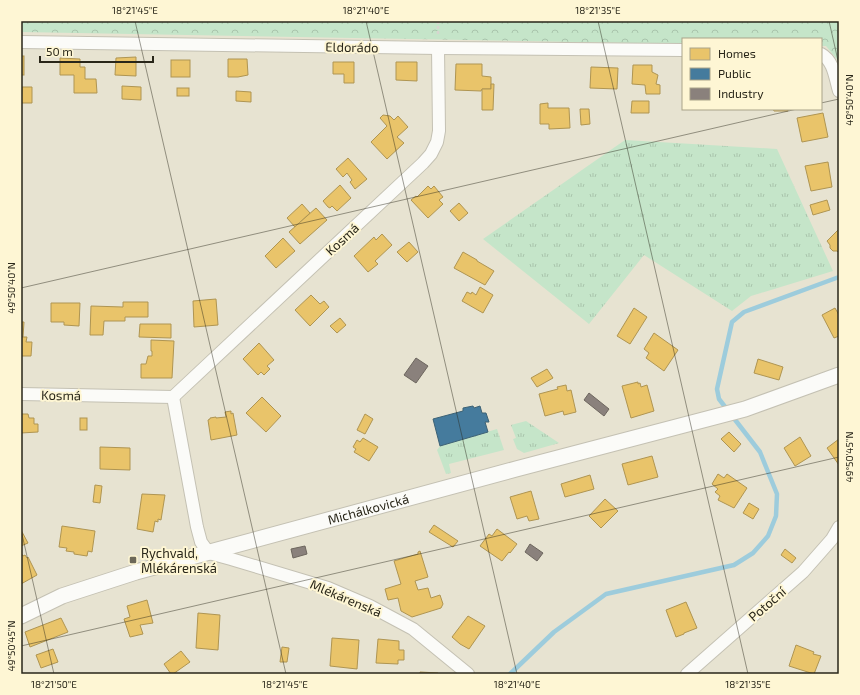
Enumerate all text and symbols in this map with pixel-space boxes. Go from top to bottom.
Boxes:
text: 18°21'45"E [112,4,158,16]
text: 18°21'40"E [343,4,390,16]
text: 18°21'35"E [575,4,621,16]
scale bar [40,38,153,64]
legend [682,38,822,110]
street label: Eldorádo [325,39,379,55]
text: 50 m [46,44,73,58]
text: Homes [718,46,756,60]
text: Public [718,66,751,80]
text: 49°50'40"N [843,74,855,126]
text: Industry [718,86,764,100]
street label: Kosmá [322,219,362,259]
text: 49°50'40"N [5,262,17,314]
street label: Kosmá [41,387,81,403]
text: 49°50'45"N [843,432,855,482]
street label: Michálkovická [326,490,411,528]
place label: Rychvald, Mlékárenská [141,545,217,576]
marker: Rychvald, Mlékárenská [128,555,138,565]
street label: Mlékárenská [308,576,384,620]
street label: Potoční [745,583,790,625]
text: 49°50'45"N [5,621,17,671]
text: 18°21'50"E [31,678,77,690]
text: 18°21'45"E [262,678,308,690]
text: 18°21'40"E [494,678,541,690]
text: 18°21'35"E [725,678,771,690]

